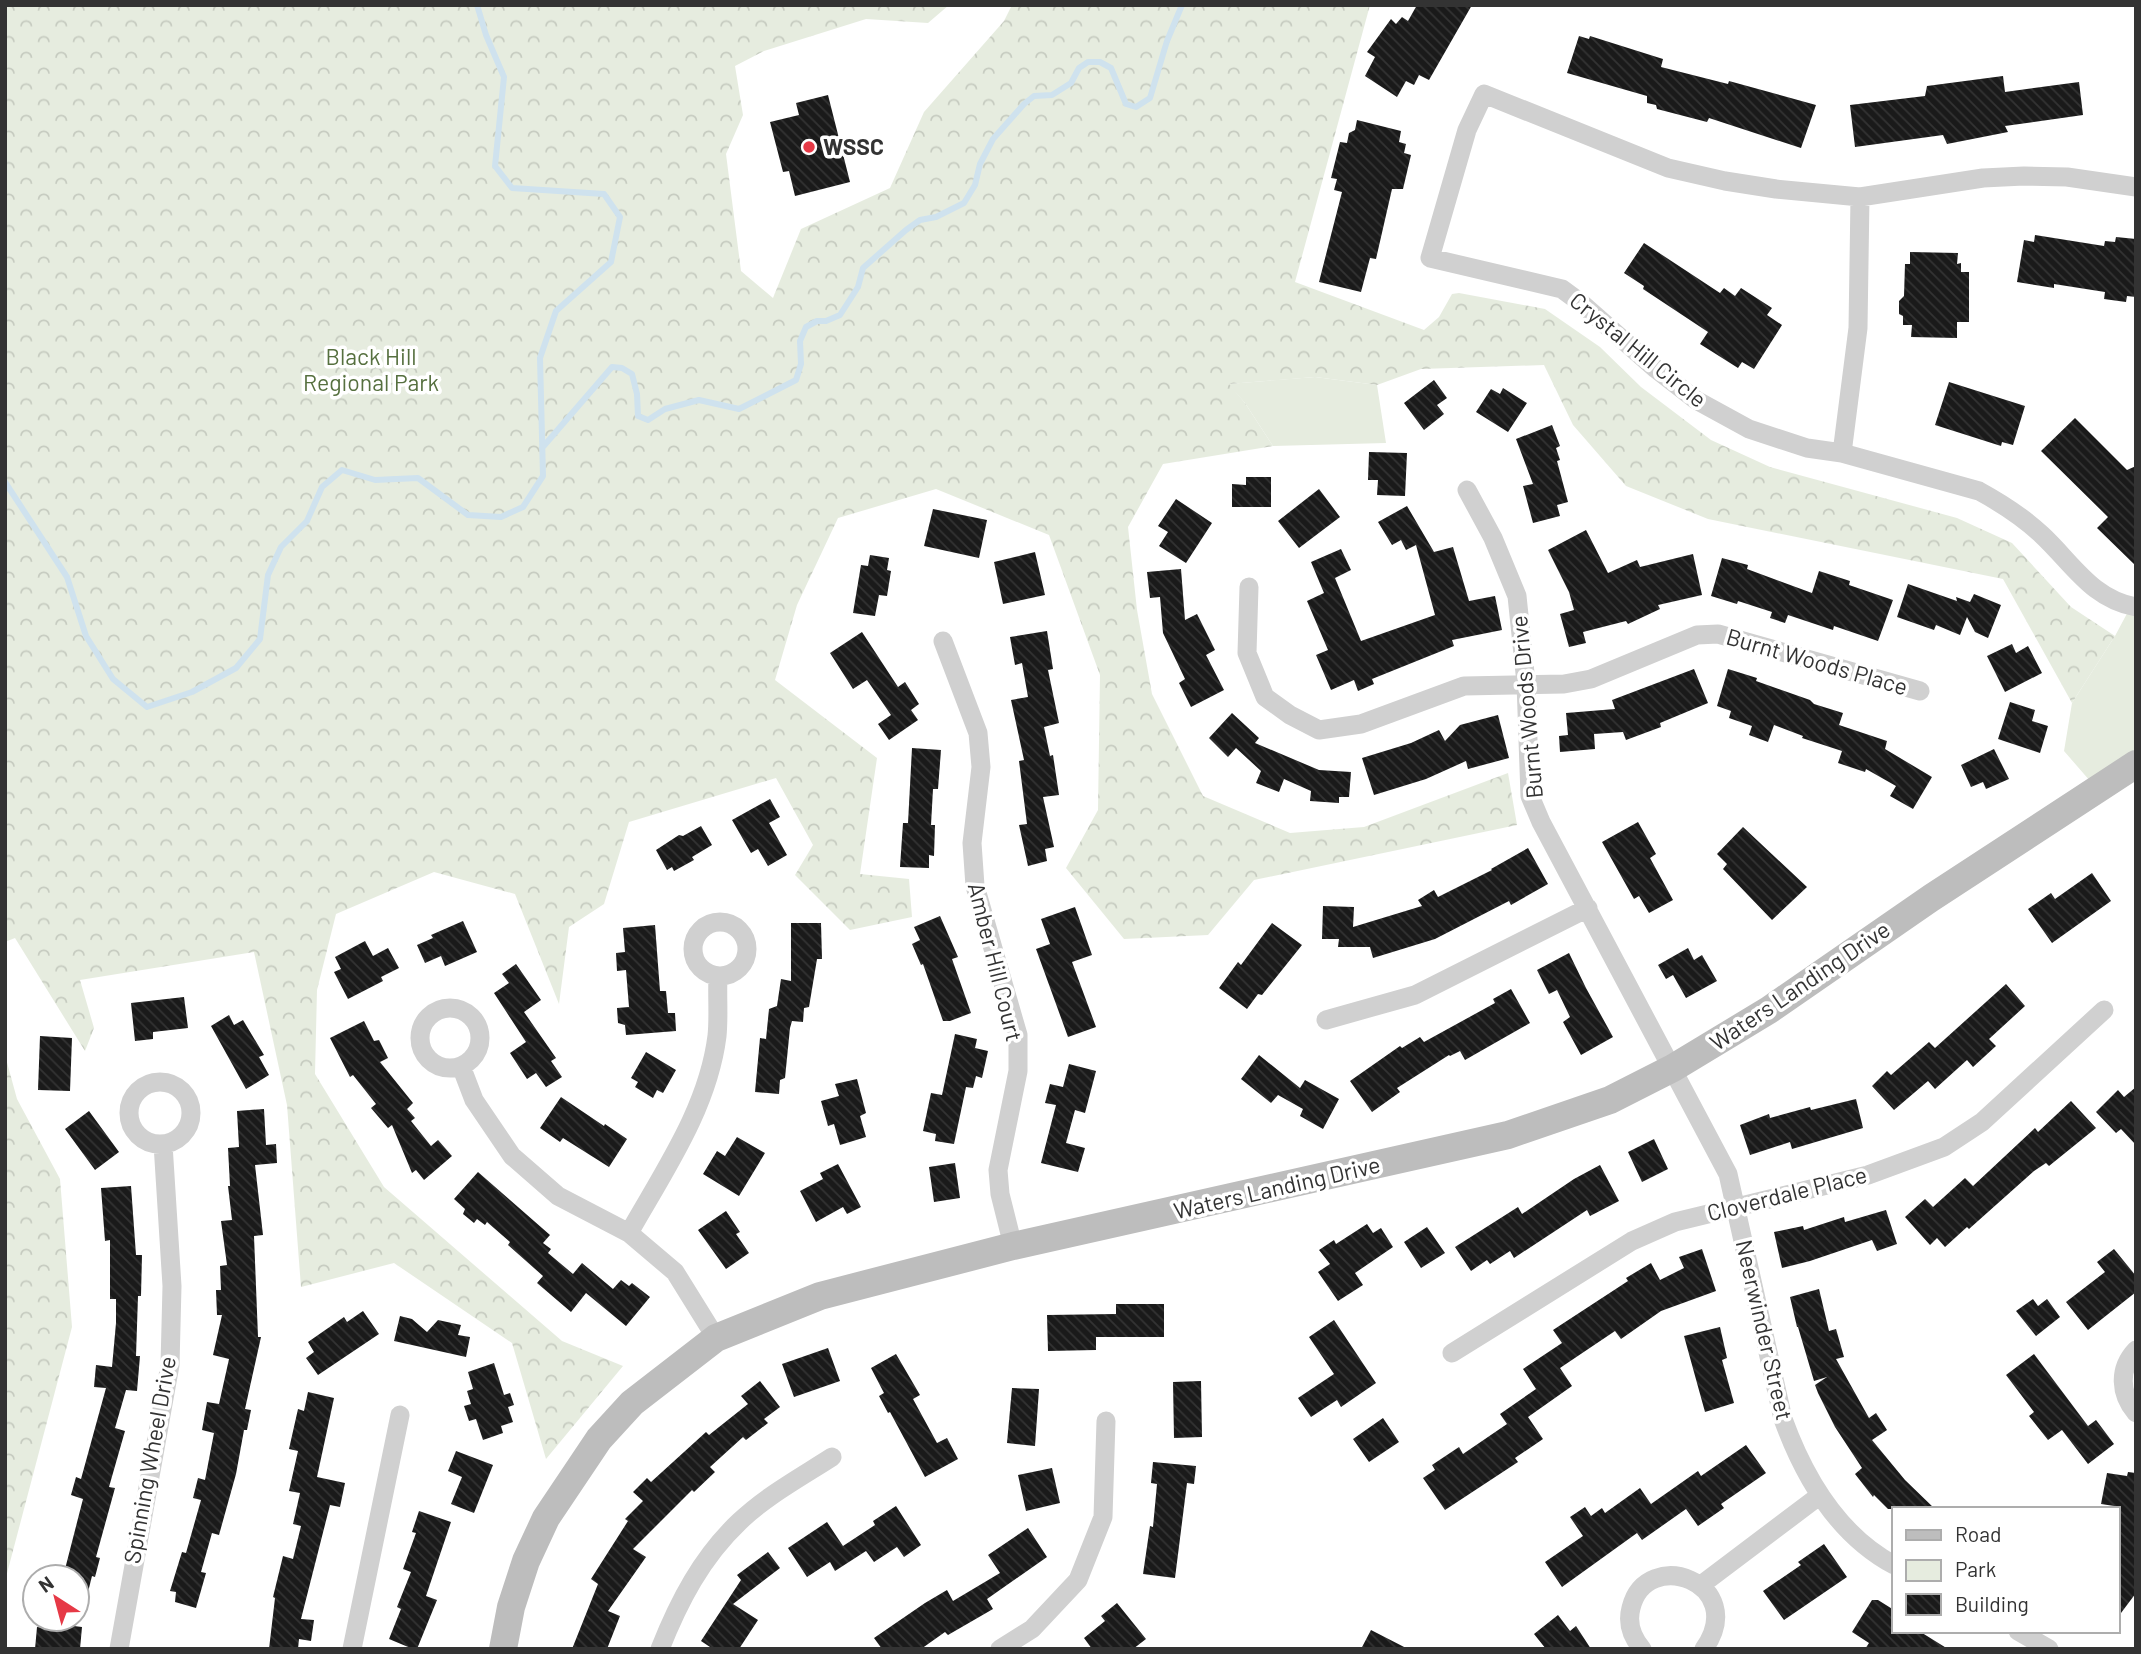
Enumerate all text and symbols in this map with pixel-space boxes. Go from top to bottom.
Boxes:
place label: WSSC [823,132,884,160]
marker: WSSC [801,139,817,155]
street label: Crystal Hill Circle [1565,286,1713,413]
park label: Black Hill Regional Park [303,342,439,396]
street label: Burnt Woods Drive [1504,614,1548,800]
street label: Burnt Woods Place [1723,622,1911,700]
street label: Amber Hill Court [963,880,1029,1044]
street label: Waters Landing Drive [1704,915,1895,1056]
street label: Waters Landing Drive [1171,1150,1383,1224]
street label: Cloverdale Place [1704,1160,1870,1226]
street label: Neerwinder Street [1731,1237,1799,1423]
street label: Spinning Wheel Drive [117,1354,181,1566]
legend [1892,1507,2120,1633]
text: Road [1955,1521,2001,1546]
text: Park [1955,1556,1996,1581]
north arrow [21,1563,91,1633]
text: N [34,1571,58,1597]
text: Building [1955,1591,2029,1616]

